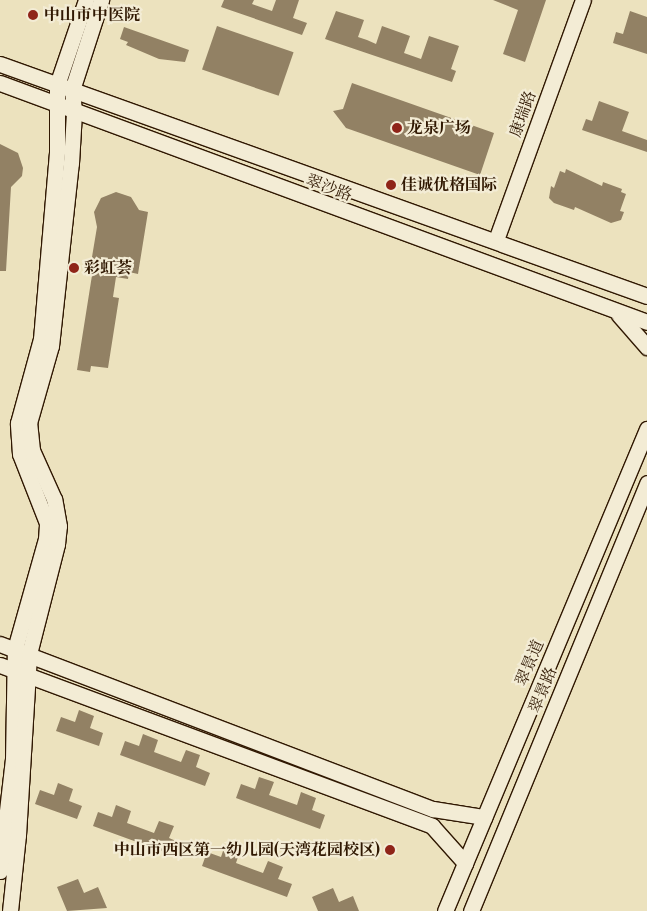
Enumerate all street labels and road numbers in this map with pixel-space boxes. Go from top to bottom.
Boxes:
street label: 康瑞路 [506,88,540,140]
street label: 翠沙路 [303,171,355,205]
street label: 翠景道 [512,637,548,689]
street label: 翠景路 [525,664,561,716]

